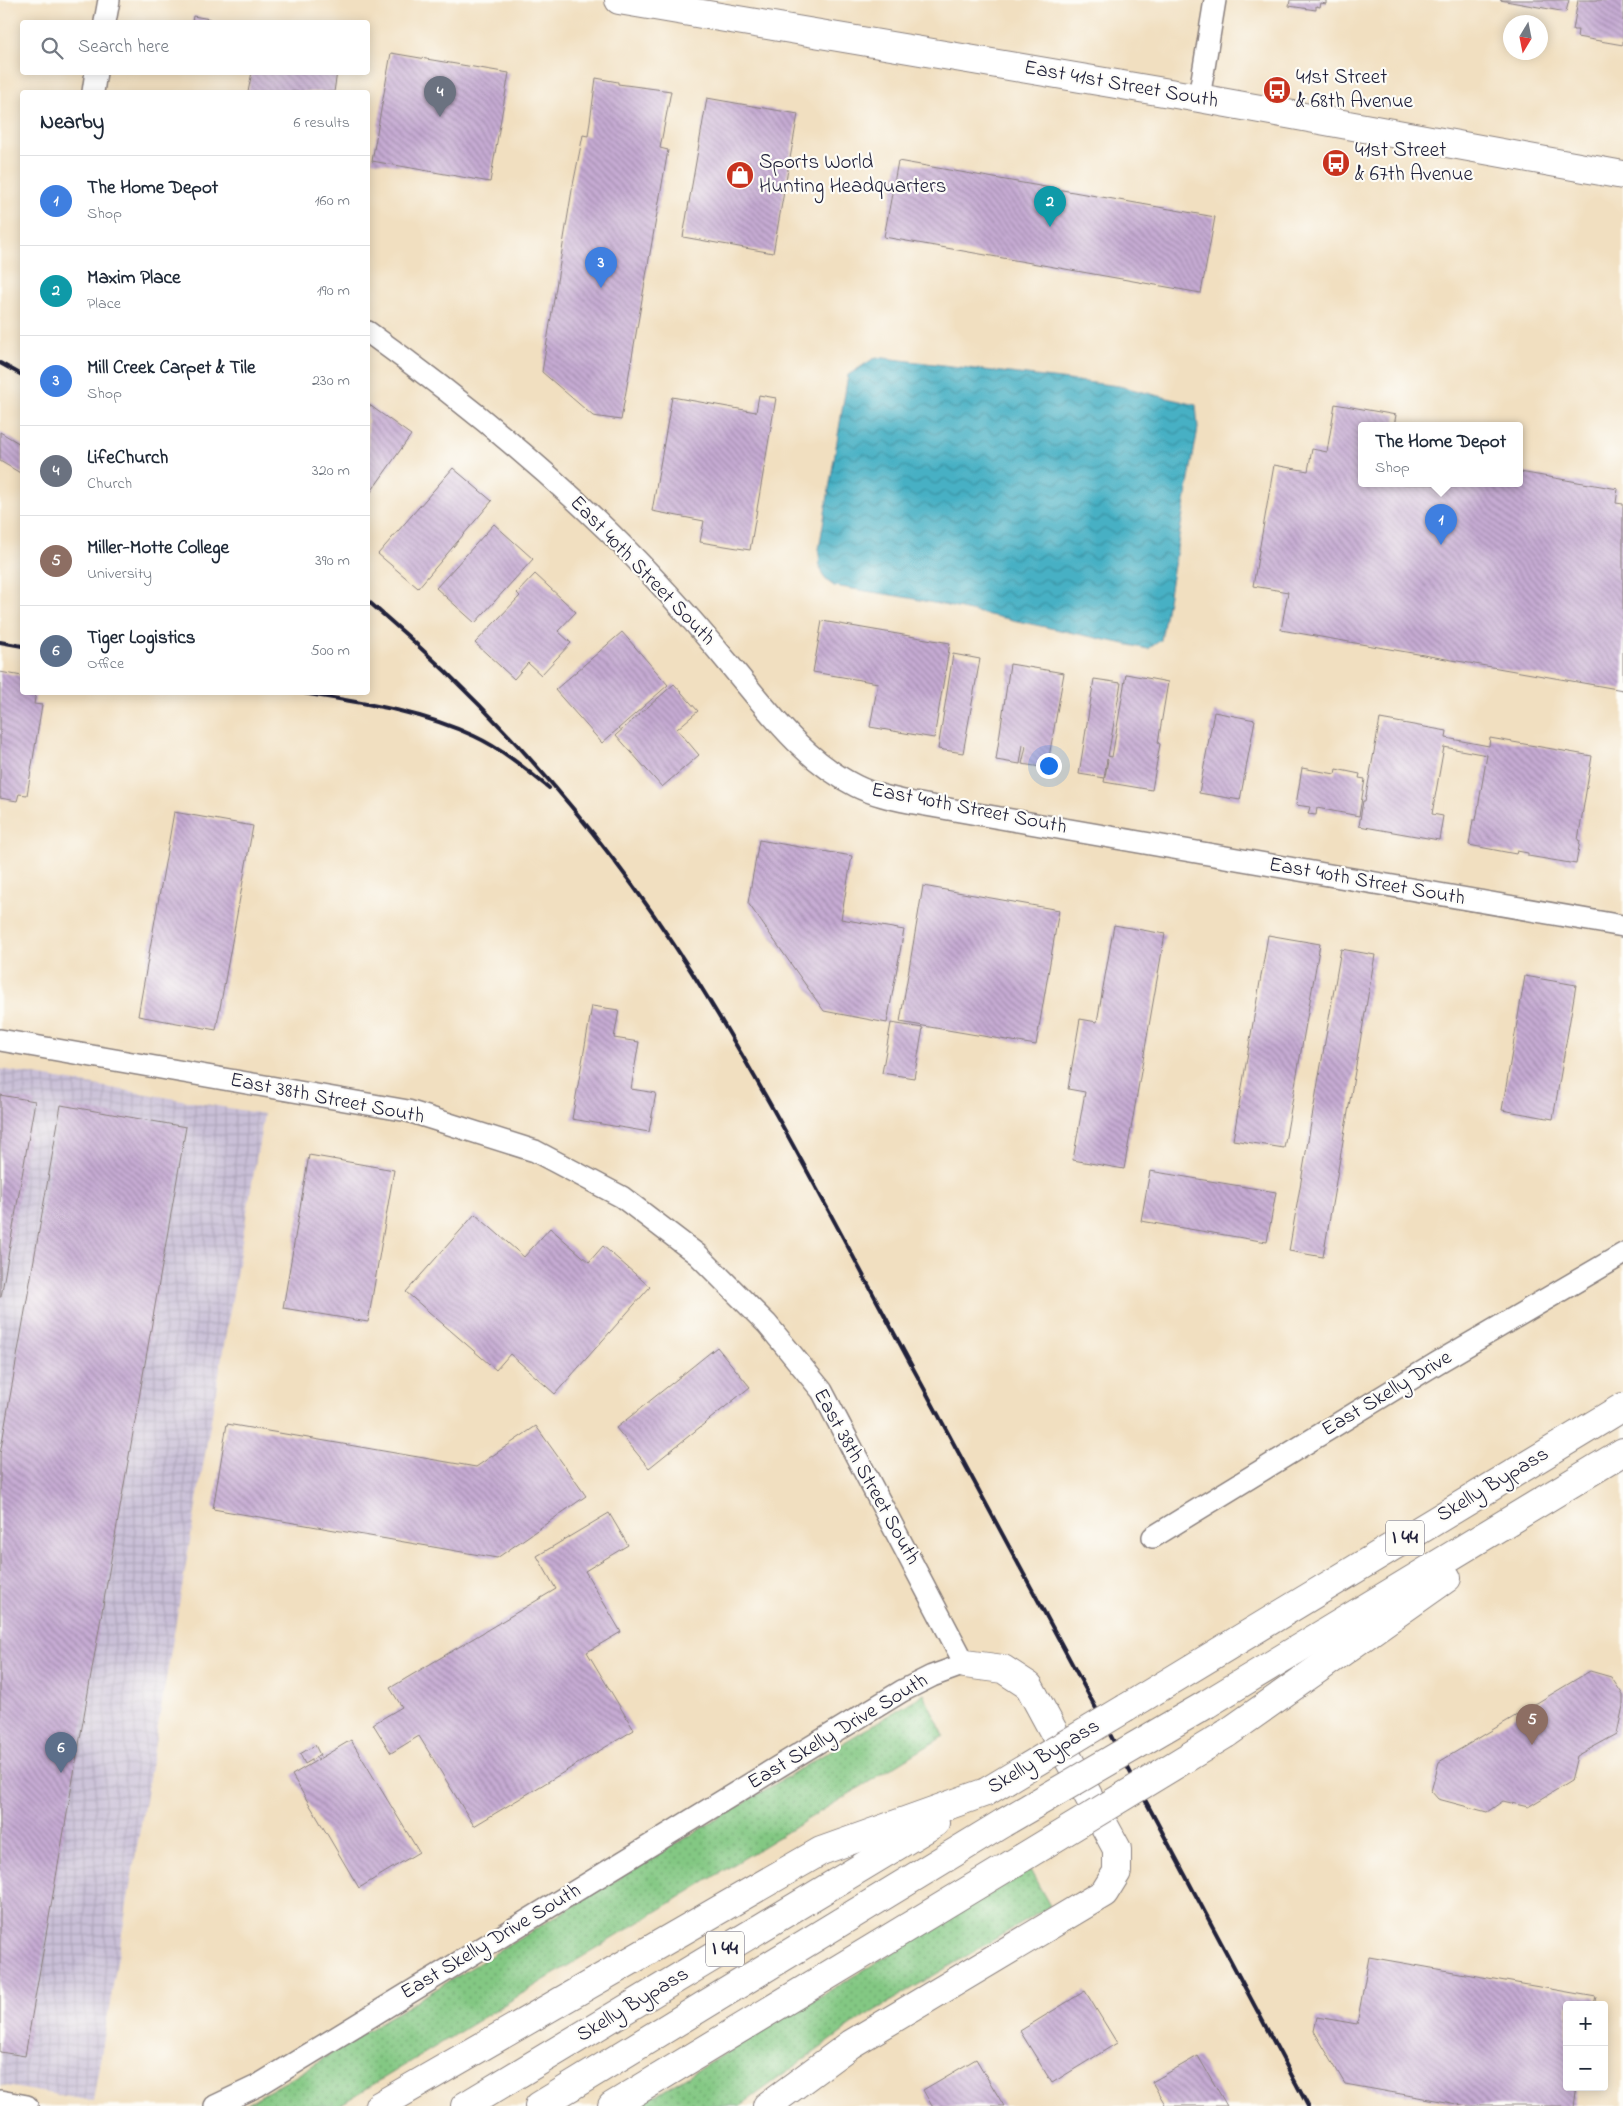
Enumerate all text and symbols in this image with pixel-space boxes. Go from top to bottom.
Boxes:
north arrow [1503,15,1548,60]
search box [20,20,370,75]
icon: search [38,34,66,62]
text: Search here [78,34,169,61]
street label: East 41st Street South [1021,53,1221,117]
place label: 41st Street & 68th Avenue [1296,63,1414,117]
bus stop icon: 41st Street & 68th Avenue [1262,75,1292,105]
pin: 4 [424,76,456,117]
text: Nearby [40,108,104,138]
text: 6 results [293,111,350,135]
place label: 41st Street & 67th Avenue [1355,136,1473,190]
place label: Sports World Hunting Headquarters [759,148,946,204]
bus stop icon: 41st Street & 67th Avenue [1321,148,1351,178]
shop icon: Sports World Hunting Headquarters [725,160,755,190]
text: The Home Depot [87,175,218,202]
pin: 2 [1034,186,1066,227]
text: 1 [53,189,59,213]
text: 160 m [315,189,350,213]
text: Shop [87,202,122,226]
pin: 3 [585,247,617,288]
text: Maxim Place [87,265,180,292]
text: 2 [52,279,60,303]
text: 190 m [317,279,350,303]
text: Place [87,292,121,316]
text: Mill Creek Carpet & Tile [87,355,256,382]
text: 3 [53,369,59,393]
text: 230 m [312,369,350,393]
text: Shop [87,382,122,406]
popup [1358,422,1523,487]
text: The Home Depot [1375,429,1506,456]
text: LifeChurch [87,445,168,472]
text: Shop [1375,456,1410,480]
text: 4 [53,459,59,483]
text: 320 m [312,459,350,483]
text: Church [87,472,132,496]
street label: East 40th Street South [562,489,722,653]
pin: 1 [1425,504,1457,545]
text: Miller-Motte College [87,535,229,562]
text: 5 [51,549,61,573]
text: 390 m [315,549,350,573]
text: University [87,562,152,586]
text: Tiger Logistics [87,625,195,652]
text: 6 [52,639,60,663]
text: 500 m [311,639,350,663]
text: Office [87,652,124,676]
your location [1036,753,1062,779]
street label: East 40th Street South [869,775,1069,843]
street label: East 40th Street South [1267,850,1467,914]
street label: East 38th Street South [227,1065,427,1133]
street label: East Skelly Drive [1316,1343,1459,1446]
street label: East 38th Street South [805,1383,927,1571]
street label: Skelly Bypass [1431,1440,1556,1532]
road number: I 44 [1386,1520,1424,1556]
street label: East Skelly Drive South [742,1666,935,1800]
pin: 5 [1516,1704,1548,1745]
street label: Skelly Bypass [982,1712,1107,1804]
pin: 6 [45,1732,77,1773]
street label: East Skelly Drive South [395,1876,588,2010]
road number: I 44 [706,1932,744,1966]
street label: Skelly Bypass [571,1960,696,2052]
map controls [1563,2001,1608,2091]
button: + [1563,2001,1608,2046]
button: − [1563,2046,1608,2091]

